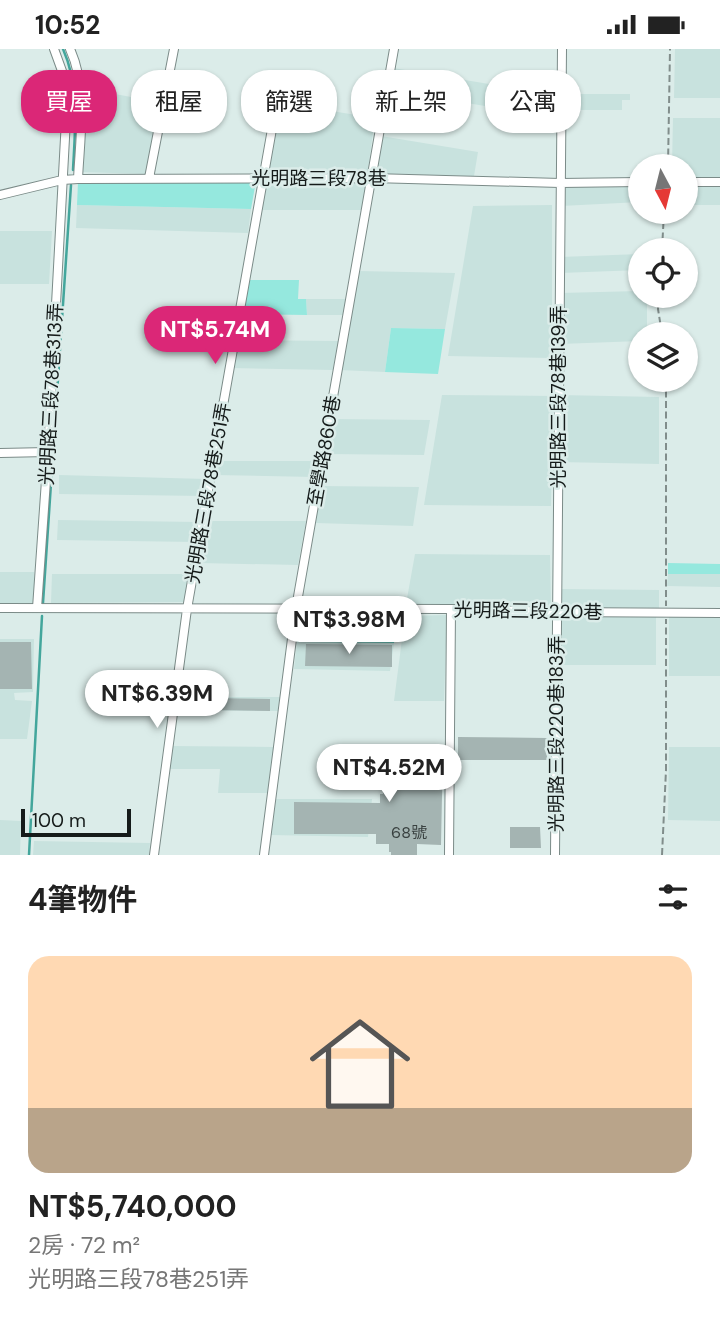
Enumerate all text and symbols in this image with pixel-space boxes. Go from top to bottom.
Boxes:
text: 10:52 [35,8,100,42]
chip: 買屋 [21,70,117,133]
chip: 租屋 [131,70,227,133]
chip: 篩選 [241,70,337,133]
chip: 新上架 [351,70,471,133]
chip: 公寓 [485,70,581,133]
north arrow [628,154,698,224]
map controls [628,154,698,392]
street label: 光明路三段78巷 [251,166,387,191]
button: locate [628,238,698,308]
street label: 光明路三段78巷313弄 [34,302,68,486]
street label: 光明路三段78巷139弄 [546,306,571,488]
pin: NT$5.74M [143,307,287,366]
text: NT$5.74M [160,314,270,344]
button: layers [628,322,698,392]
street label: 至學路860巷 [302,393,346,509]
street label: 光明路三段78巷251弄 [180,401,236,585]
pin: NT$3.98M [277,597,421,656]
street label: 光明路三段220巷 [453,597,603,625]
text: NT$3.98M [293,604,405,634]
street label: 光明路三段220巷183弄 [544,636,569,832]
pin: NT$6.39M [85,671,229,730]
text: NT$6.39M [101,678,213,708]
pin: NT$4.52M [317,745,461,804]
text: NT$4.52M [333,752,445,782]
scale bar [21,806,131,838]
text: 100 m [32,808,86,833]
house number: 68號 [391,822,427,843]
icon: filters [654,878,692,916]
text: 4筆物件 [28,880,138,919]
icon: home [297,1001,423,1127]
text: NT$5,740,000 [28,1187,237,1226]
text: 2房 · 72 m² [28,1230,140,1260]
text: 光明路三段78巷251弄 [28,1264,249,1294]

